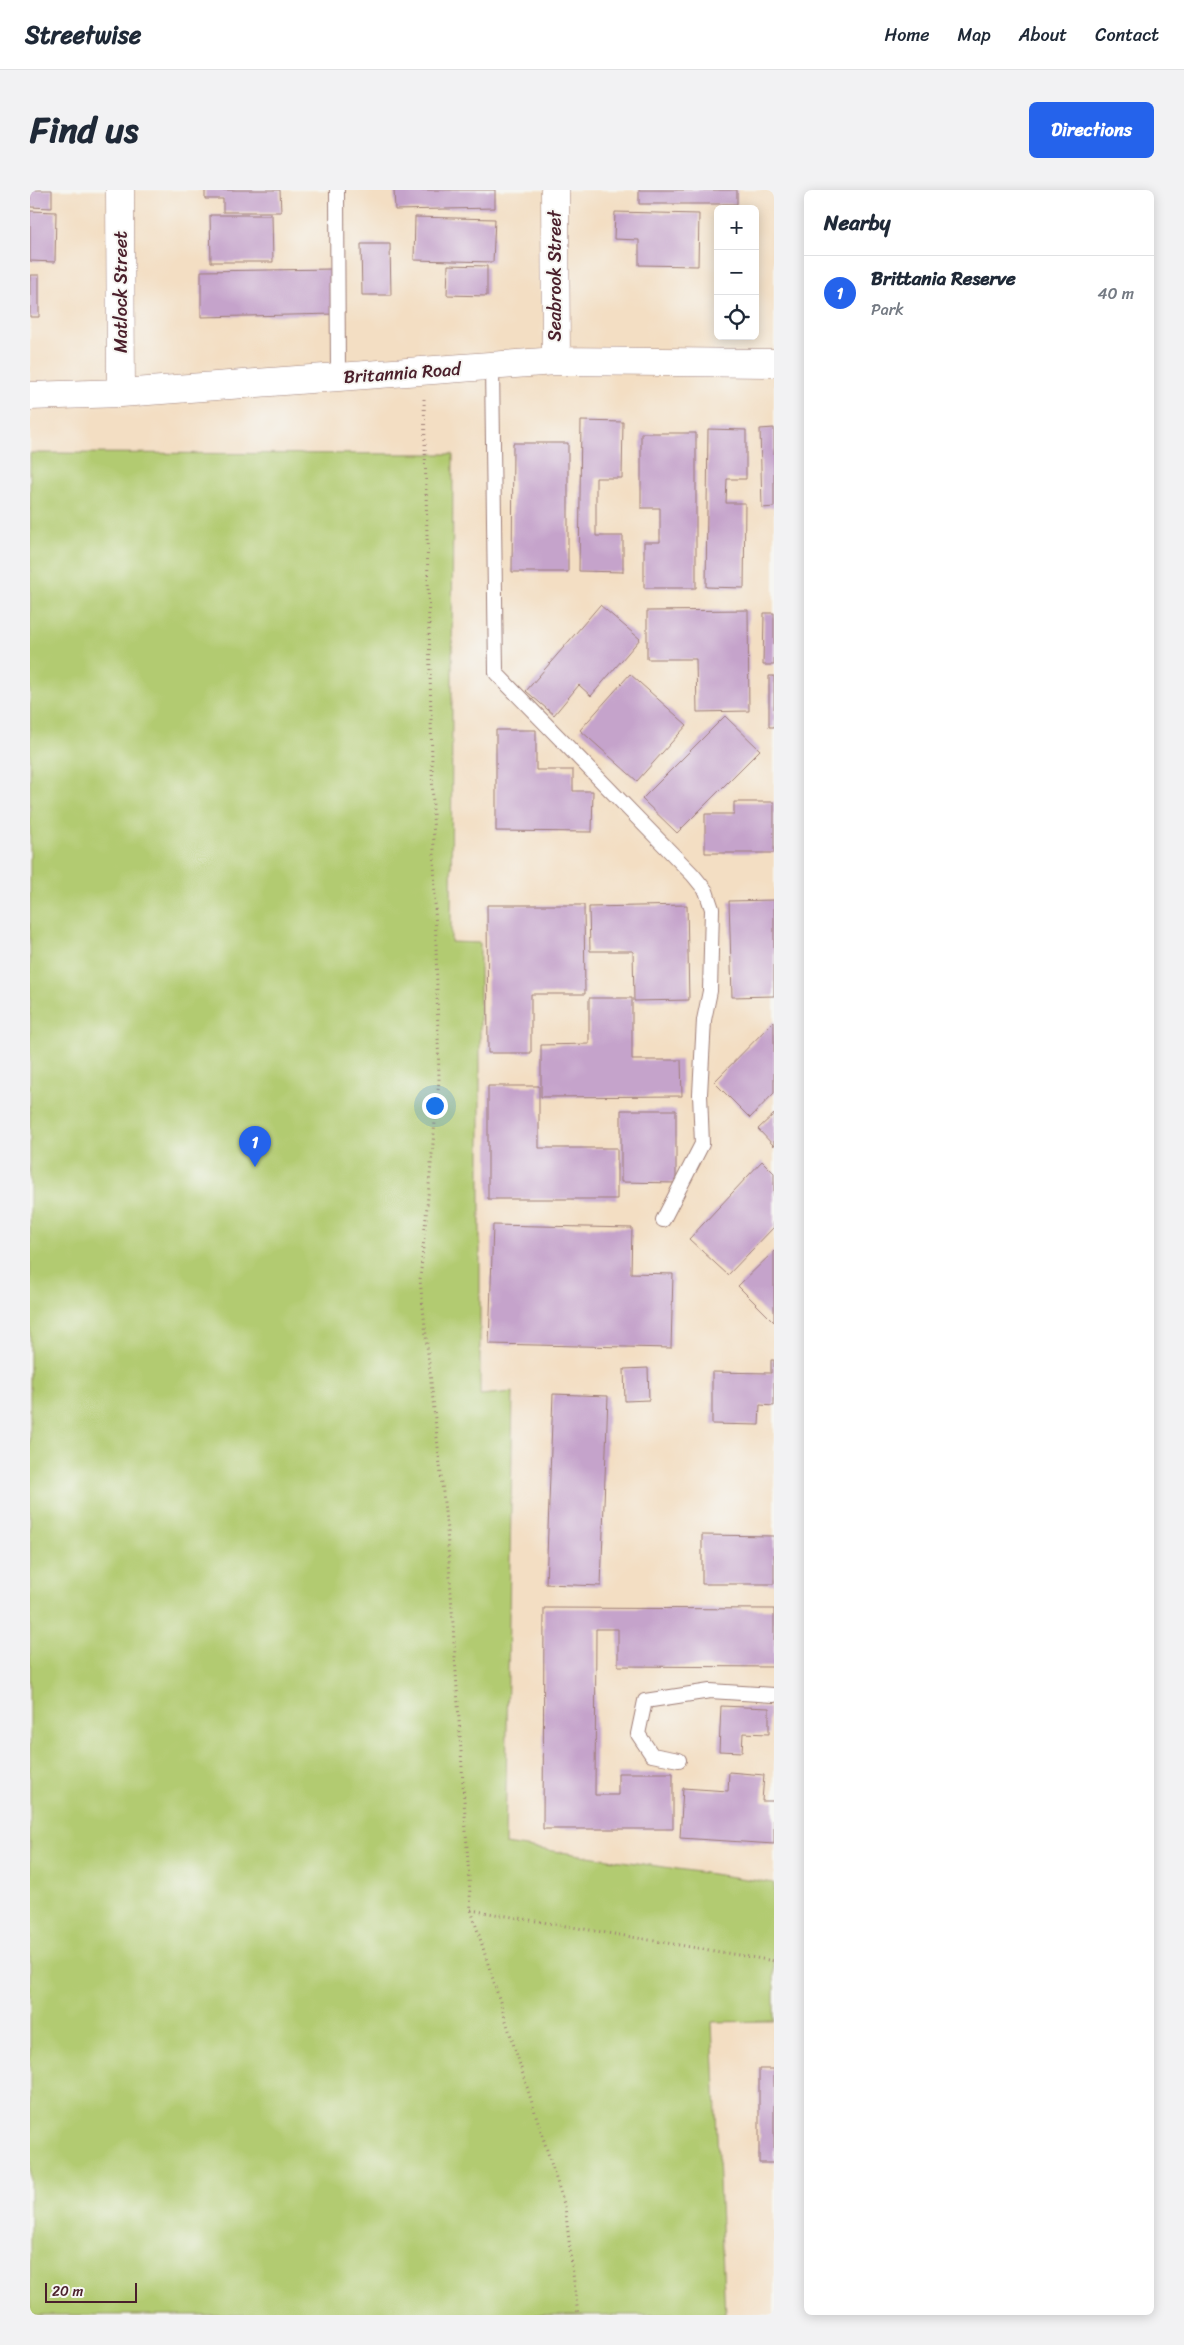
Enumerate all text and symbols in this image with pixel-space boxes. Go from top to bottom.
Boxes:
text: Streetwise [25,14,141,56]
text: Home [885,19,930,51]
text: Map [958,19,991,51]
text: About [1019,19,1067,51]
text: Contact [1095,19,1159,51]
text: Find us [30,99,138,161]
button: Directions [1029,102,1154,158]
text: Nearby [824,204,890,242]
map controls [714,205,759,340]
button: + [714,205,759,250]
street label: Seabrook Street [539,210,571,341]
street label: Matlock Street [105,231,137,353]
button: − [714,250,759,295]
text: Brittania Reserve [871,262,1016,295]
text: 1 [837,279,843,308]
text: 40 m [1097,279,1134,308]
button: locate [714,295,759,340]
text: Park [871,295,904,324]
street label: Britannia Road [342,353,463,393]
your location [422,1093,448,1119]
pin: 1 [239,1126,271,1167]
text: 20 m [52,2279,83,2304]
scale bar [45,2280,138,2303]

